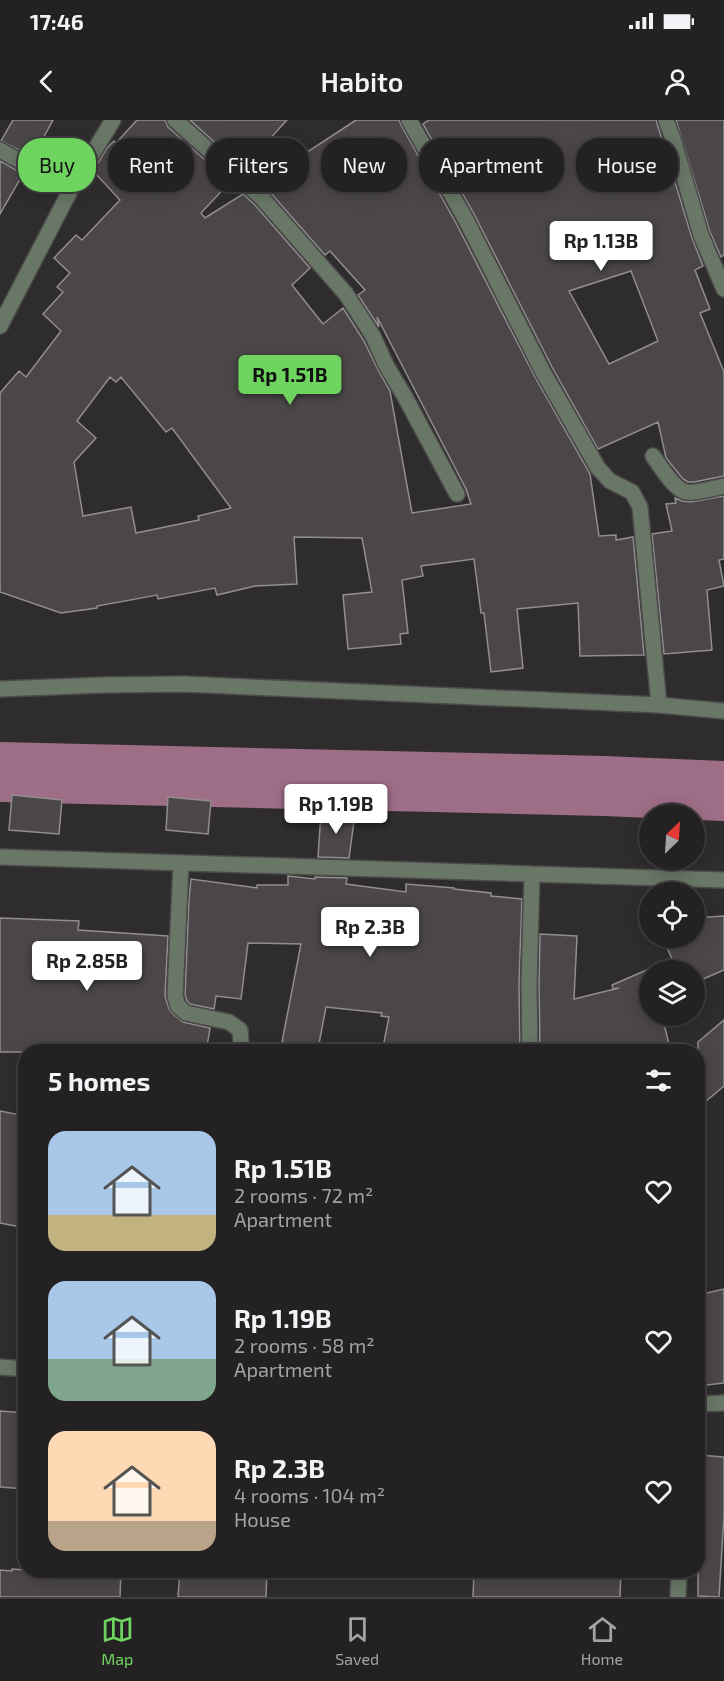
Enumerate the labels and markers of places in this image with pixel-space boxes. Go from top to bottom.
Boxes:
pin: Rp 1.13B [539,221,663,272]
pin: Rp 1.51B [228,355,352,406]
pin: Rp 1.19B [274,784,398,835]
pin: Rp 2.3B [315,907,425,958]
pin: Rp 2.85B [25,941,149,992]

